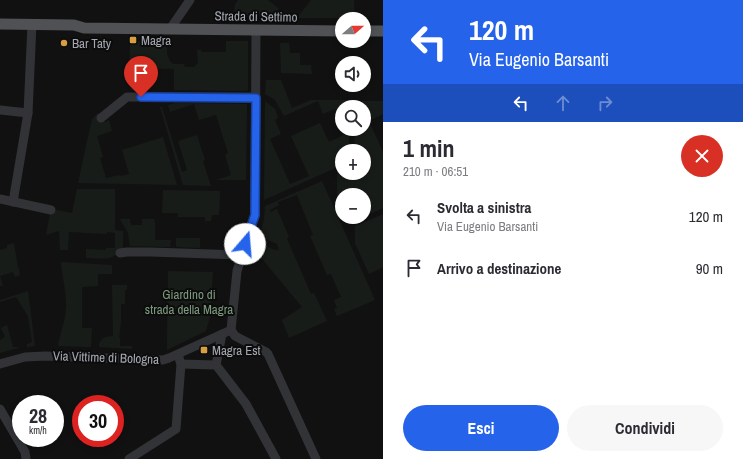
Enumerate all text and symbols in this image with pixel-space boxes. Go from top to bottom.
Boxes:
street label: Strada di Settimo [214,7,298,26]
text: 120 m [469,11,534,49]
north arrow [335,12,371,48]
map controls [335,12,371,224]
icon: left [403,16,455,68]
place label: Magra [141,32,171,49]
place label: Bar Taty [72,35,112,52]
marker: Magra [128,35,138,45]
marker: Bar Taty [59,38,69,48]
text: Via Eugenio Barsanti [469,47,609,72]
pin [124,56,158,97]
button: sound [335,56,371,92]
icon: arrive [130,62,152,84]
icon: left [510,92,532,114]
icon: ahead [552,92,574,114]
icon: right [594,92,616,114]
button: search [335,100,371,136]
text: 1 min [403,132,454,164]
button: close [681,135,723,177]
button: + [335,144,371,180]
text: 210 m · 06:51 [403,163,468,180]
button: − [335,188,371,224]
text: Svolta a sinistra [437,197,531,218]
icon: left [403,205,425,227]
text: 120 m [689,206,723,227]
text: Via Eugenio Barsanti [437,218,538,235]
position arrow [224,223,266,265]
icon: arrive [403,257,425,279]
text: Arrivo a destinazione [437,258,561,279]
text: 90 m [696,258,723,279]
park label: Giardino di strada della Magra [145,286,233,318]
place label: Magra Est [212,342,261,359]
marker: Magra Est [199,345,209,355]
street label: Via Vittime di Bologna [53,347,159,368]
speed limit sign: 30 [72,395,124,447]
text: 28 [29,402,47,429]
button: Esci [403,405,559,451]
button: Condividi [567,405,723,451]
text: km/h [29,424,47,437]

